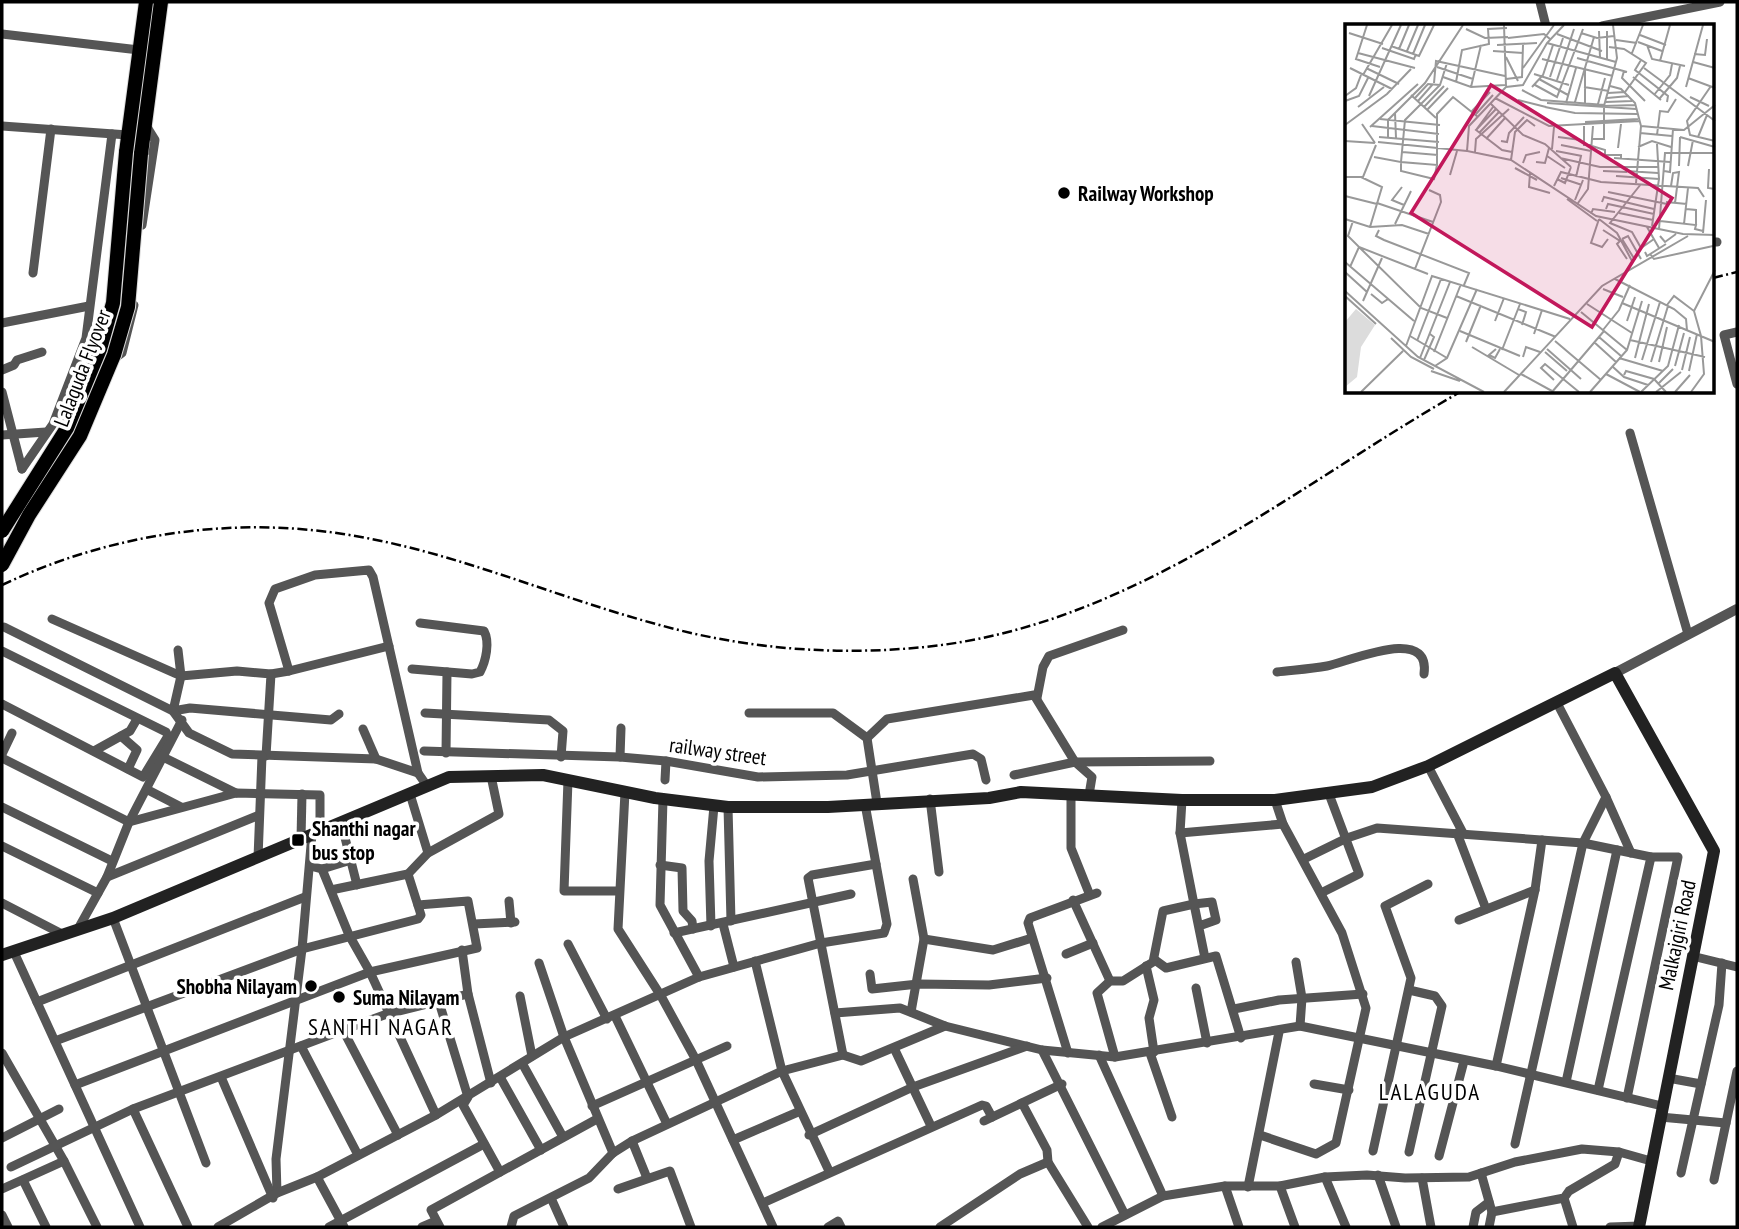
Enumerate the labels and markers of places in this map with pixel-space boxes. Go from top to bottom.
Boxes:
place label: Railway Workshop [1078,180,1214,207]
marker: Railway Workshop [1056,185,1072,201]
place label: Shanthi nagar bus stop [312,815,416,866]
marker: Shanthi nagar bus stop [290,832,306,848]
place label: Shobha Nilayam [176,973,297,1000]
marker: Shobha Nilayam [303,978,319,994]
place label: Suma Nilayam [353,984,459,1011]
marker: Suma Nilayam [331,989,347,1005]

